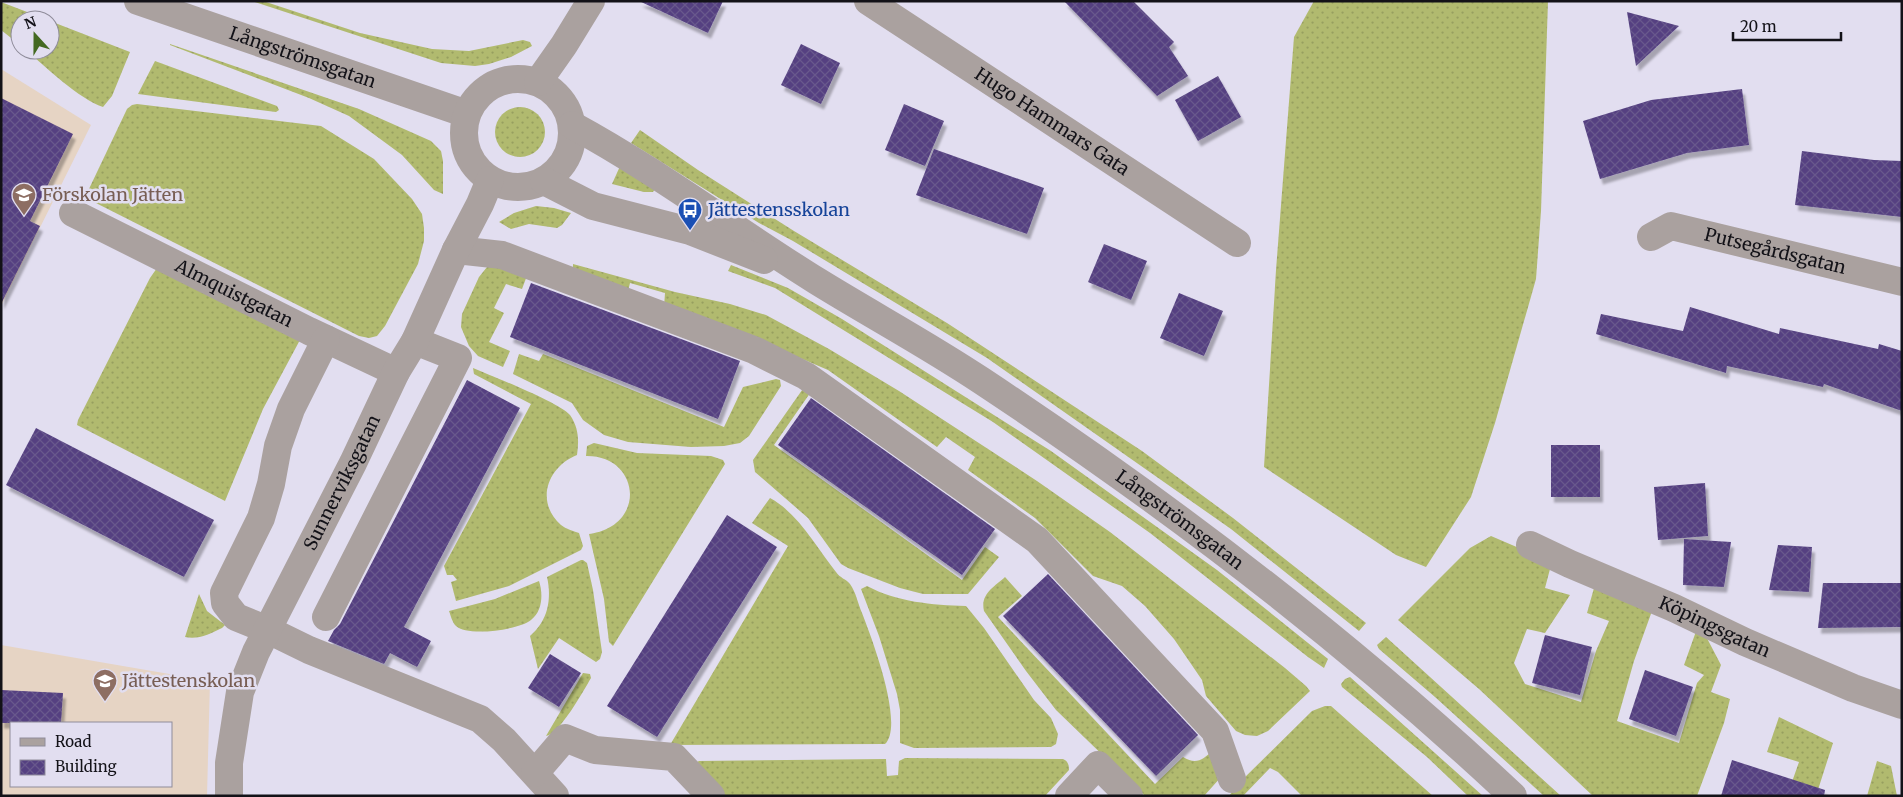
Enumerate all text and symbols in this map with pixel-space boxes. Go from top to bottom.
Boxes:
north arrow [10,10,60,60]
scale bar [1733,10,1840,42]
text: N [22,12,39,33]
text: 20 m [1740,17,1777,36]
street label: Långströmsgatan [226,21,379,93]
street label: Hugo Hammars Gata [971,62,1134,180]
school or university icon: Förskolan Jätten [11,182,37,216]
place label: Förskolan Jätten [42,183,183,206]
bus stop icon: Jättestensskolan [677,197,703,231]
place label: Jättestensskolan [707,198,850,221]
street label: Putsegårdsgatan [1702,223,1848,279]
street label: Almquistgatan [171,254,297,332]
street label: Sunnerviksgatan [298,411,385,554]
street label: Långströmsgatan [1111,465,1249,574]
street label: Köpingsgatan [1656,591,1774,662]
school or university icon: Jättestenskolan [92,668,118,702]
place label: Jättestenskolan [121,669,255,692]
legend [10,722,172,787]
text: Road [55,732,91,751]
text: Building [55,757,117,776]

